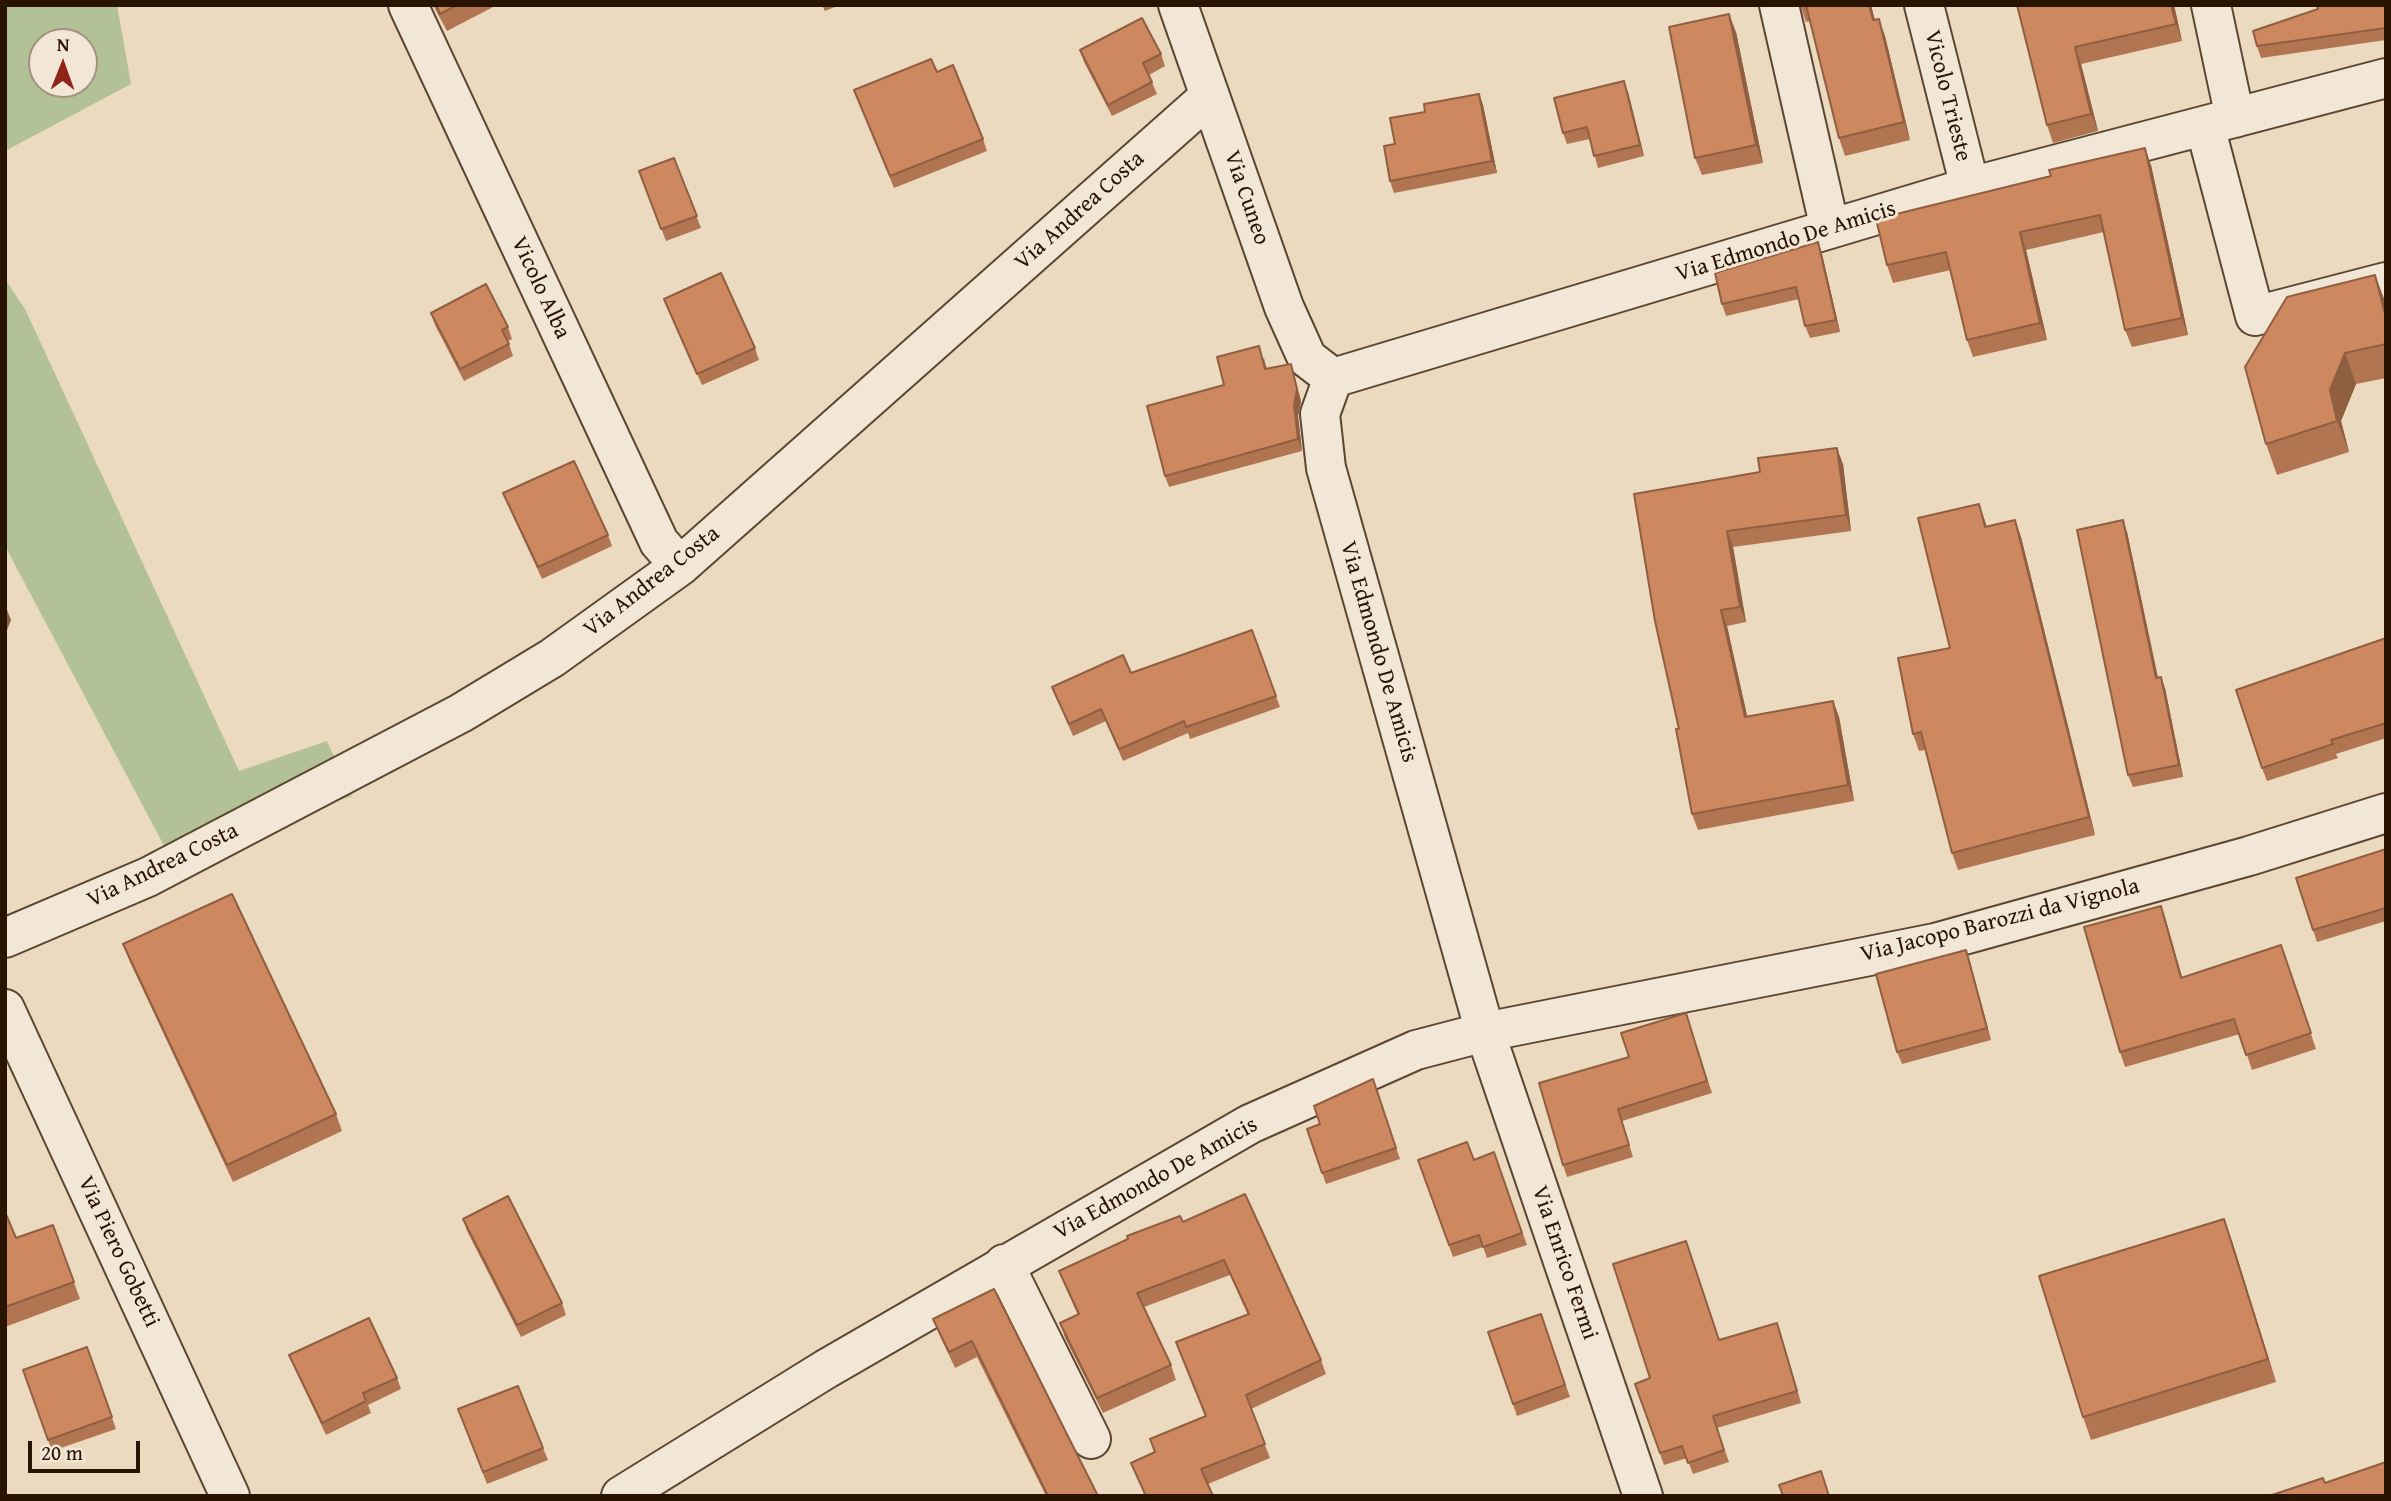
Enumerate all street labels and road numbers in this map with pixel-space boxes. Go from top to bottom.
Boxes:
street label: Vicolo Trieste [1917,27,1977,165]
street label: Via Andrea Costa [1010,146,1150,276]
street label: Via Cuneo [1217,147,1275,249]
street label: Via Edmondo De Amicis [1673,195,1899,289]
street label: Vicolo Alba [504,232,576,344]
street label: Via Andrea Costa [579,520,725,644]
street label: Via Edmondo De Amicis [1333,538,1423,766]
street label: Via Andrea Costa [83,817,243,915]
street label: Via Jacopo Barozzi da Vignola [1858,873,2142,969]
street label: Via Edmondo De Amicis [1049,1111,1263,1247]
street label: Via Piero Gobetti [71,1172,165,1332]
street label: Via Enrico Fermi [1525,1182,1603,1344]

